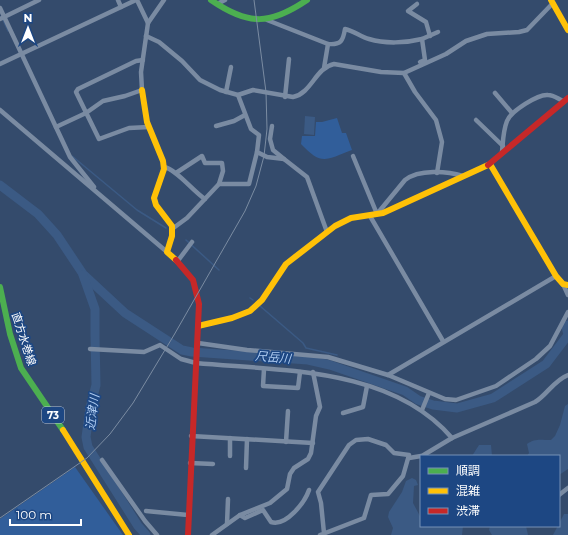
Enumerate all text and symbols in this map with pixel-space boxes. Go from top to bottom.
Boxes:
north arrow [8,8,48,48]
text: N [24,11,32,25]
street label: 直方水巻線 [9,311,39,367]
water label: 尺岳川 [254,348,294,366]
water label: 近津川 [82,391,102,431]
road number: 73 [42,407,64,423]
legend [420,455,560,527]
text: 順調 [456,463,480,478]
text: 混雑 [456,483,480,498]
scale bar [10,501,81,527]
text: 渋滞 [456,503,480,518]
text: 100 m [16,507,52,522]

